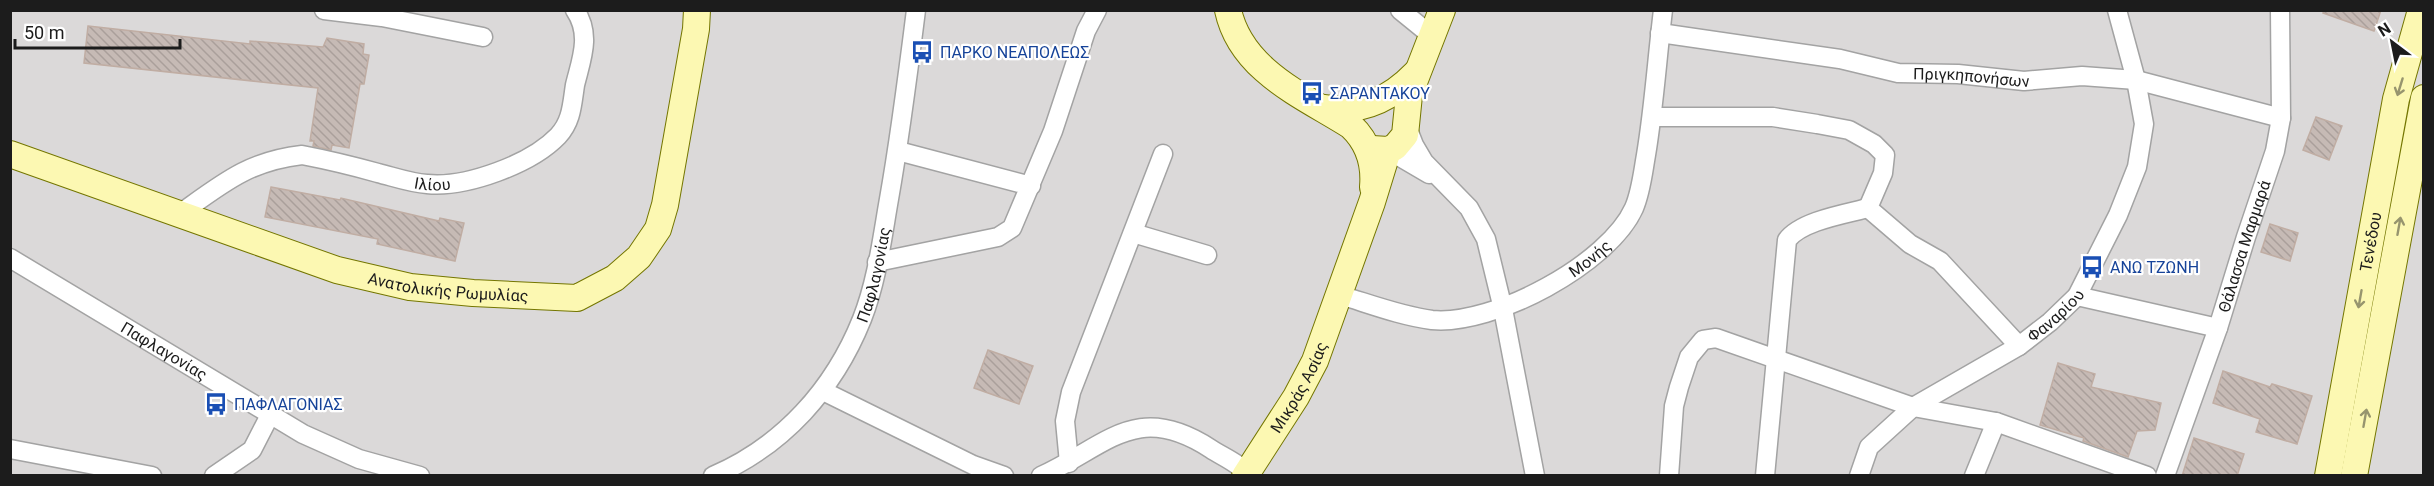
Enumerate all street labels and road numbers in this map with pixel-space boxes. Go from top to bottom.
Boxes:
street label: Πριγκηπονήσων [1913,64,2030,91]
street label: Ιλίου [413,173,451,194]
street label: Θάλασσα Μαρμαρά [2214,178,2274,314]
street label: Τενέδου [2356,210,2385,273]
street label: Παφλαγονίας [852,226,894,325]
street label: Μονής [1565,236,1615,281]
street label: Ανατολικής Ρωμυλίας [366,268,529,305]
street label: Φαναρίου [2023,287,2088,346]
street label: Παφλαγονίας [118,318,211,384]
street label: Μικράς Ασίας [1266,339,1331,436]

